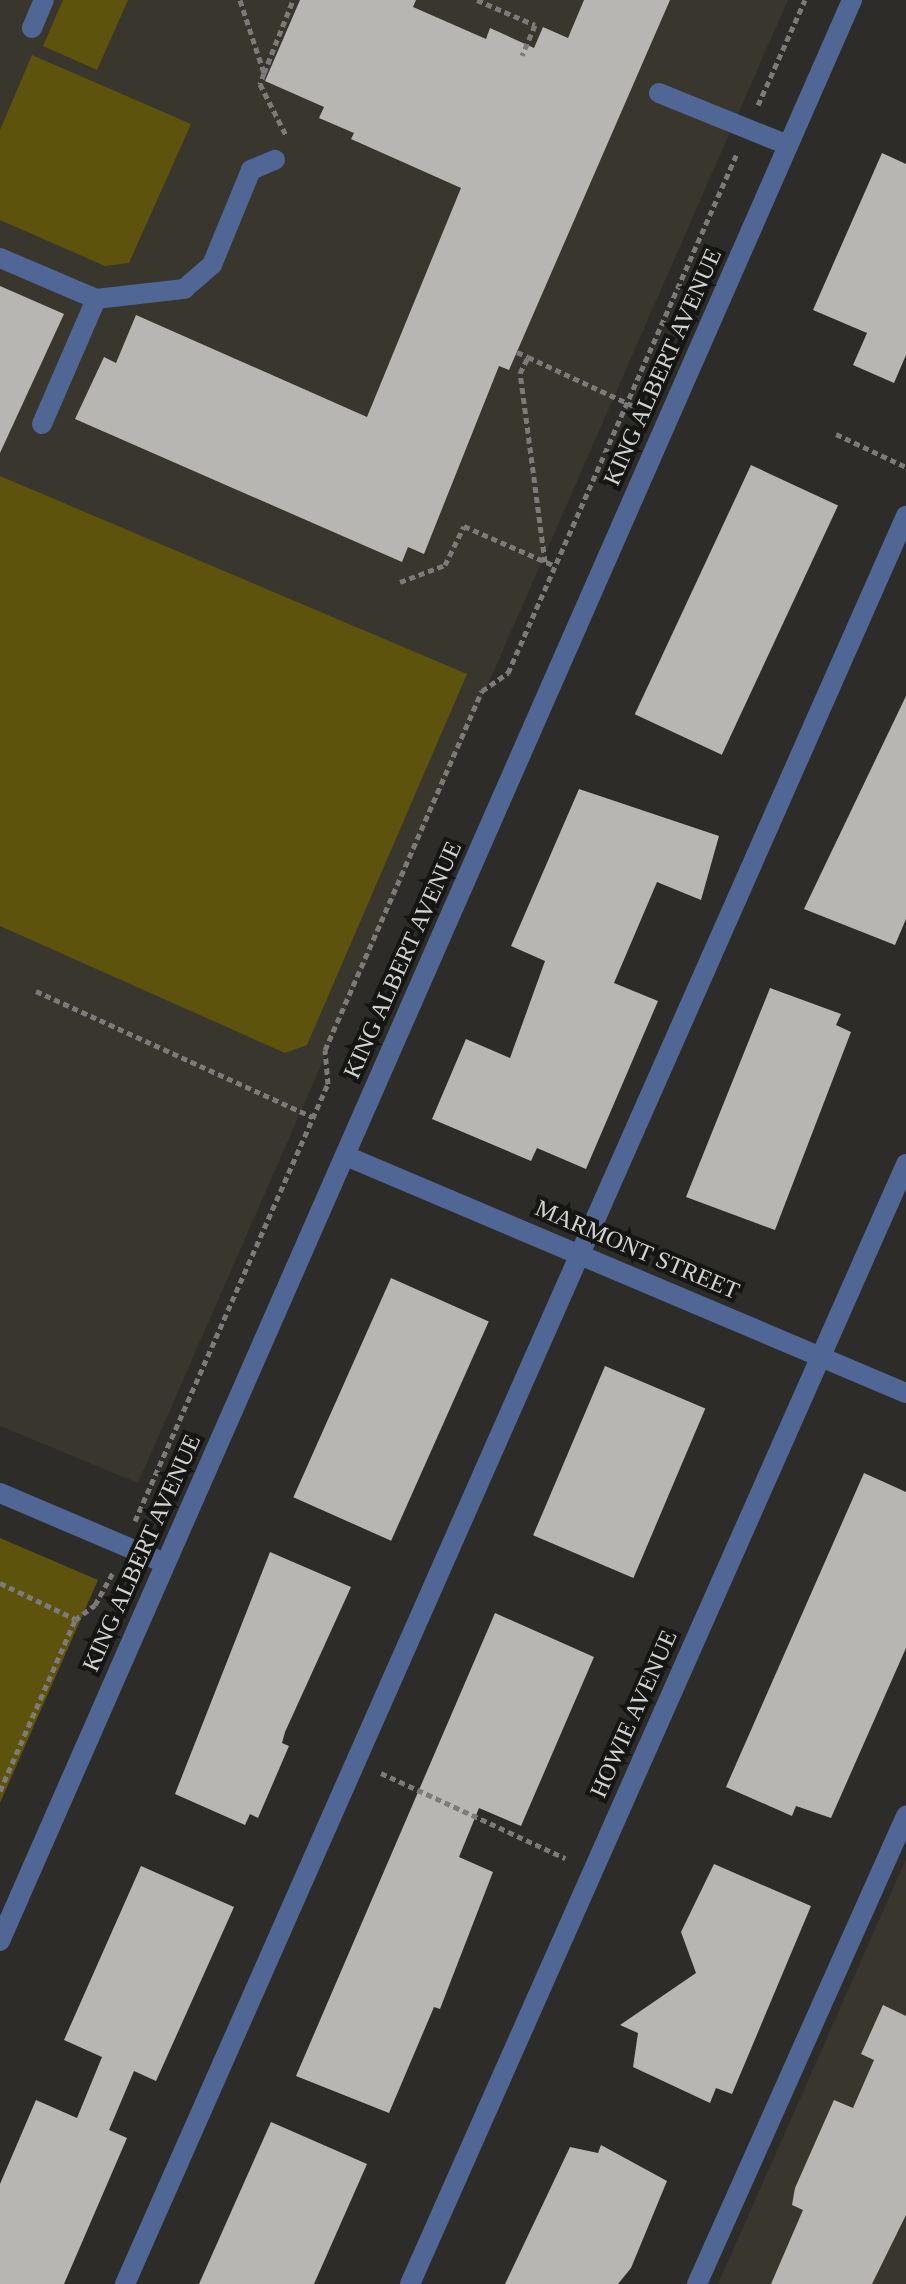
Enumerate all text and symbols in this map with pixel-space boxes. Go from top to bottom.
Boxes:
street label: KING ALBERT AVENUE [597,243,729,491]
street label: KING ALBERT AVENUE [337,836,469,1084]
street label: MARMONT STREET [530,1194,744,1306]
street label: KING ALBERT AVENUE [76,1429,208,1677]
street label: HOWIE AVENUE [584,1625,684,1803]

